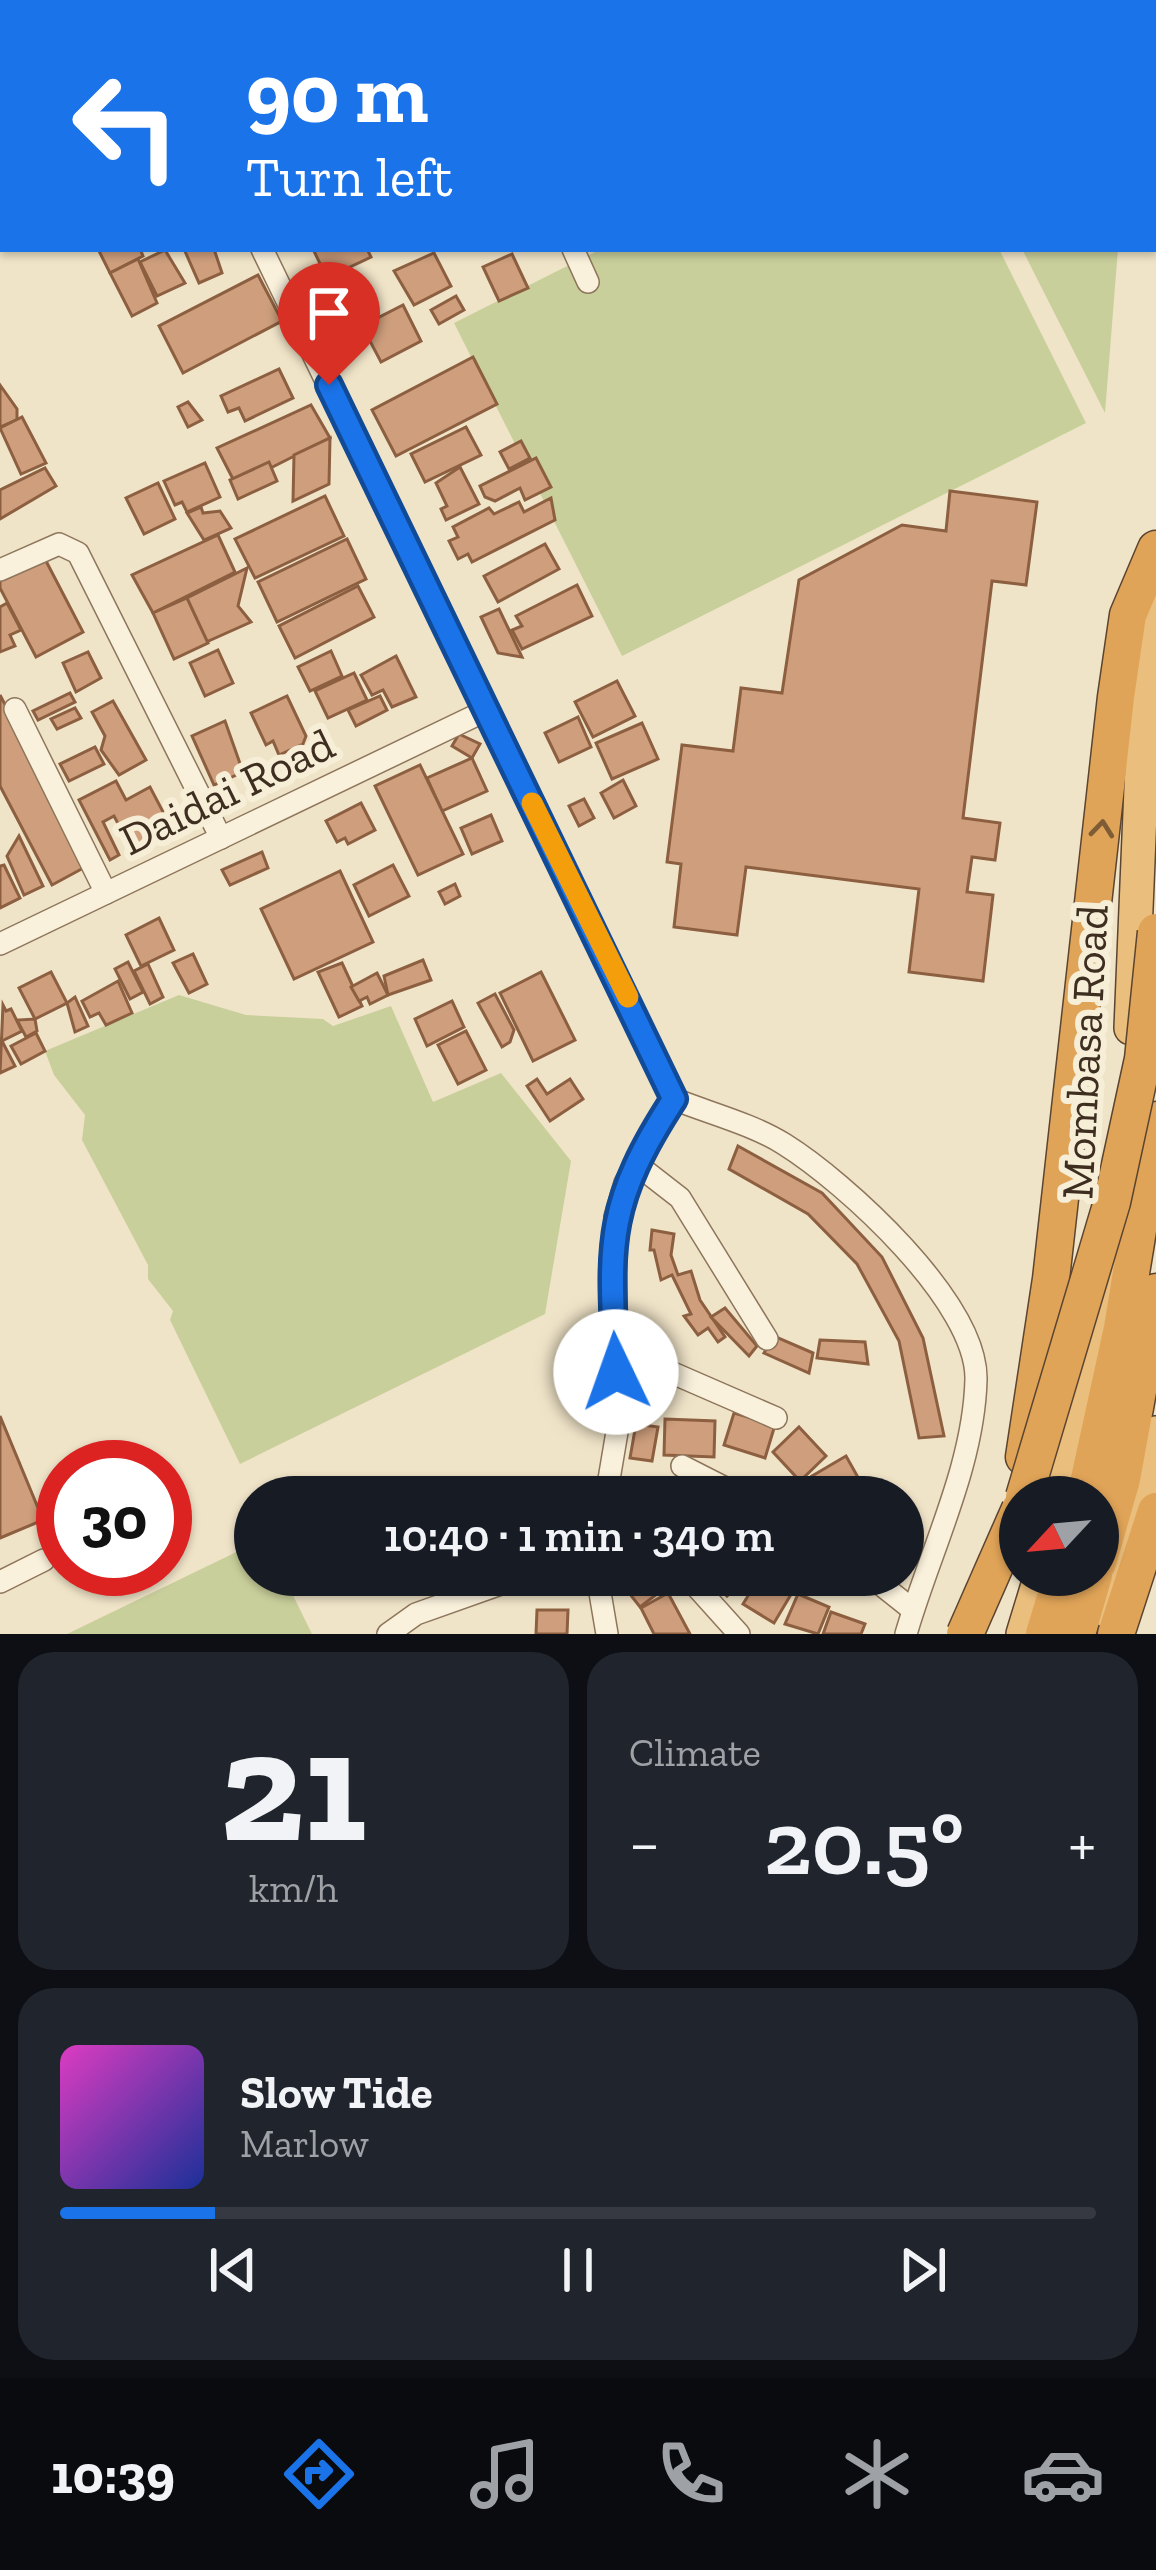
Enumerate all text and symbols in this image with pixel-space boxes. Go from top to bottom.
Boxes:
text: 90 m [246,43,429,144]
icon: left [48,48,204,204]
text: Turn left [246,145,453,210]
pin [278,262,380,385]
icon: arrive [296,280,362,346]
street label: Daidai Road [111,717,343,867]
one-way arrow [1088,819,1114,839]
street label: Mombasa Road [1050,903,1120,1201]
position arrow [553,1309,679,1435]
speed limit sign: 30 [36,1440,192,1596]
north arrow [999,1476,1119,1596]
map controls [999,1476,1119,1596]
text: 10:40 · 1 min · 340 m [384,1509,774,1563]
text: 21 [220,1693,367,1880]
text: Climate [629,1729,761,1776]
text: 20.5° [764,1789,964,1897]
text: − [629,1804,660,1883]
text: + [1068,1804,1096,1883]
text: km/h [249,1865,338,1912]
text: Slow Tide [240,2066,433,2120]
text: Marlow [240,2120,369,2167]
icon: previous [200,2237,266,2303]
icon: pause [545,2237,611,2303]
icon: next [890,2237,956,2303]
icon: directions [277,2432,361,2516]
icon: music [463,2432,547,2516]
icon: phone [649,2432,733,2516]
icon: climate [835,2432,919,2516]
icon: car [1021,2432,1105,2516]
text: 10:39 [51,2442,175,2507]

